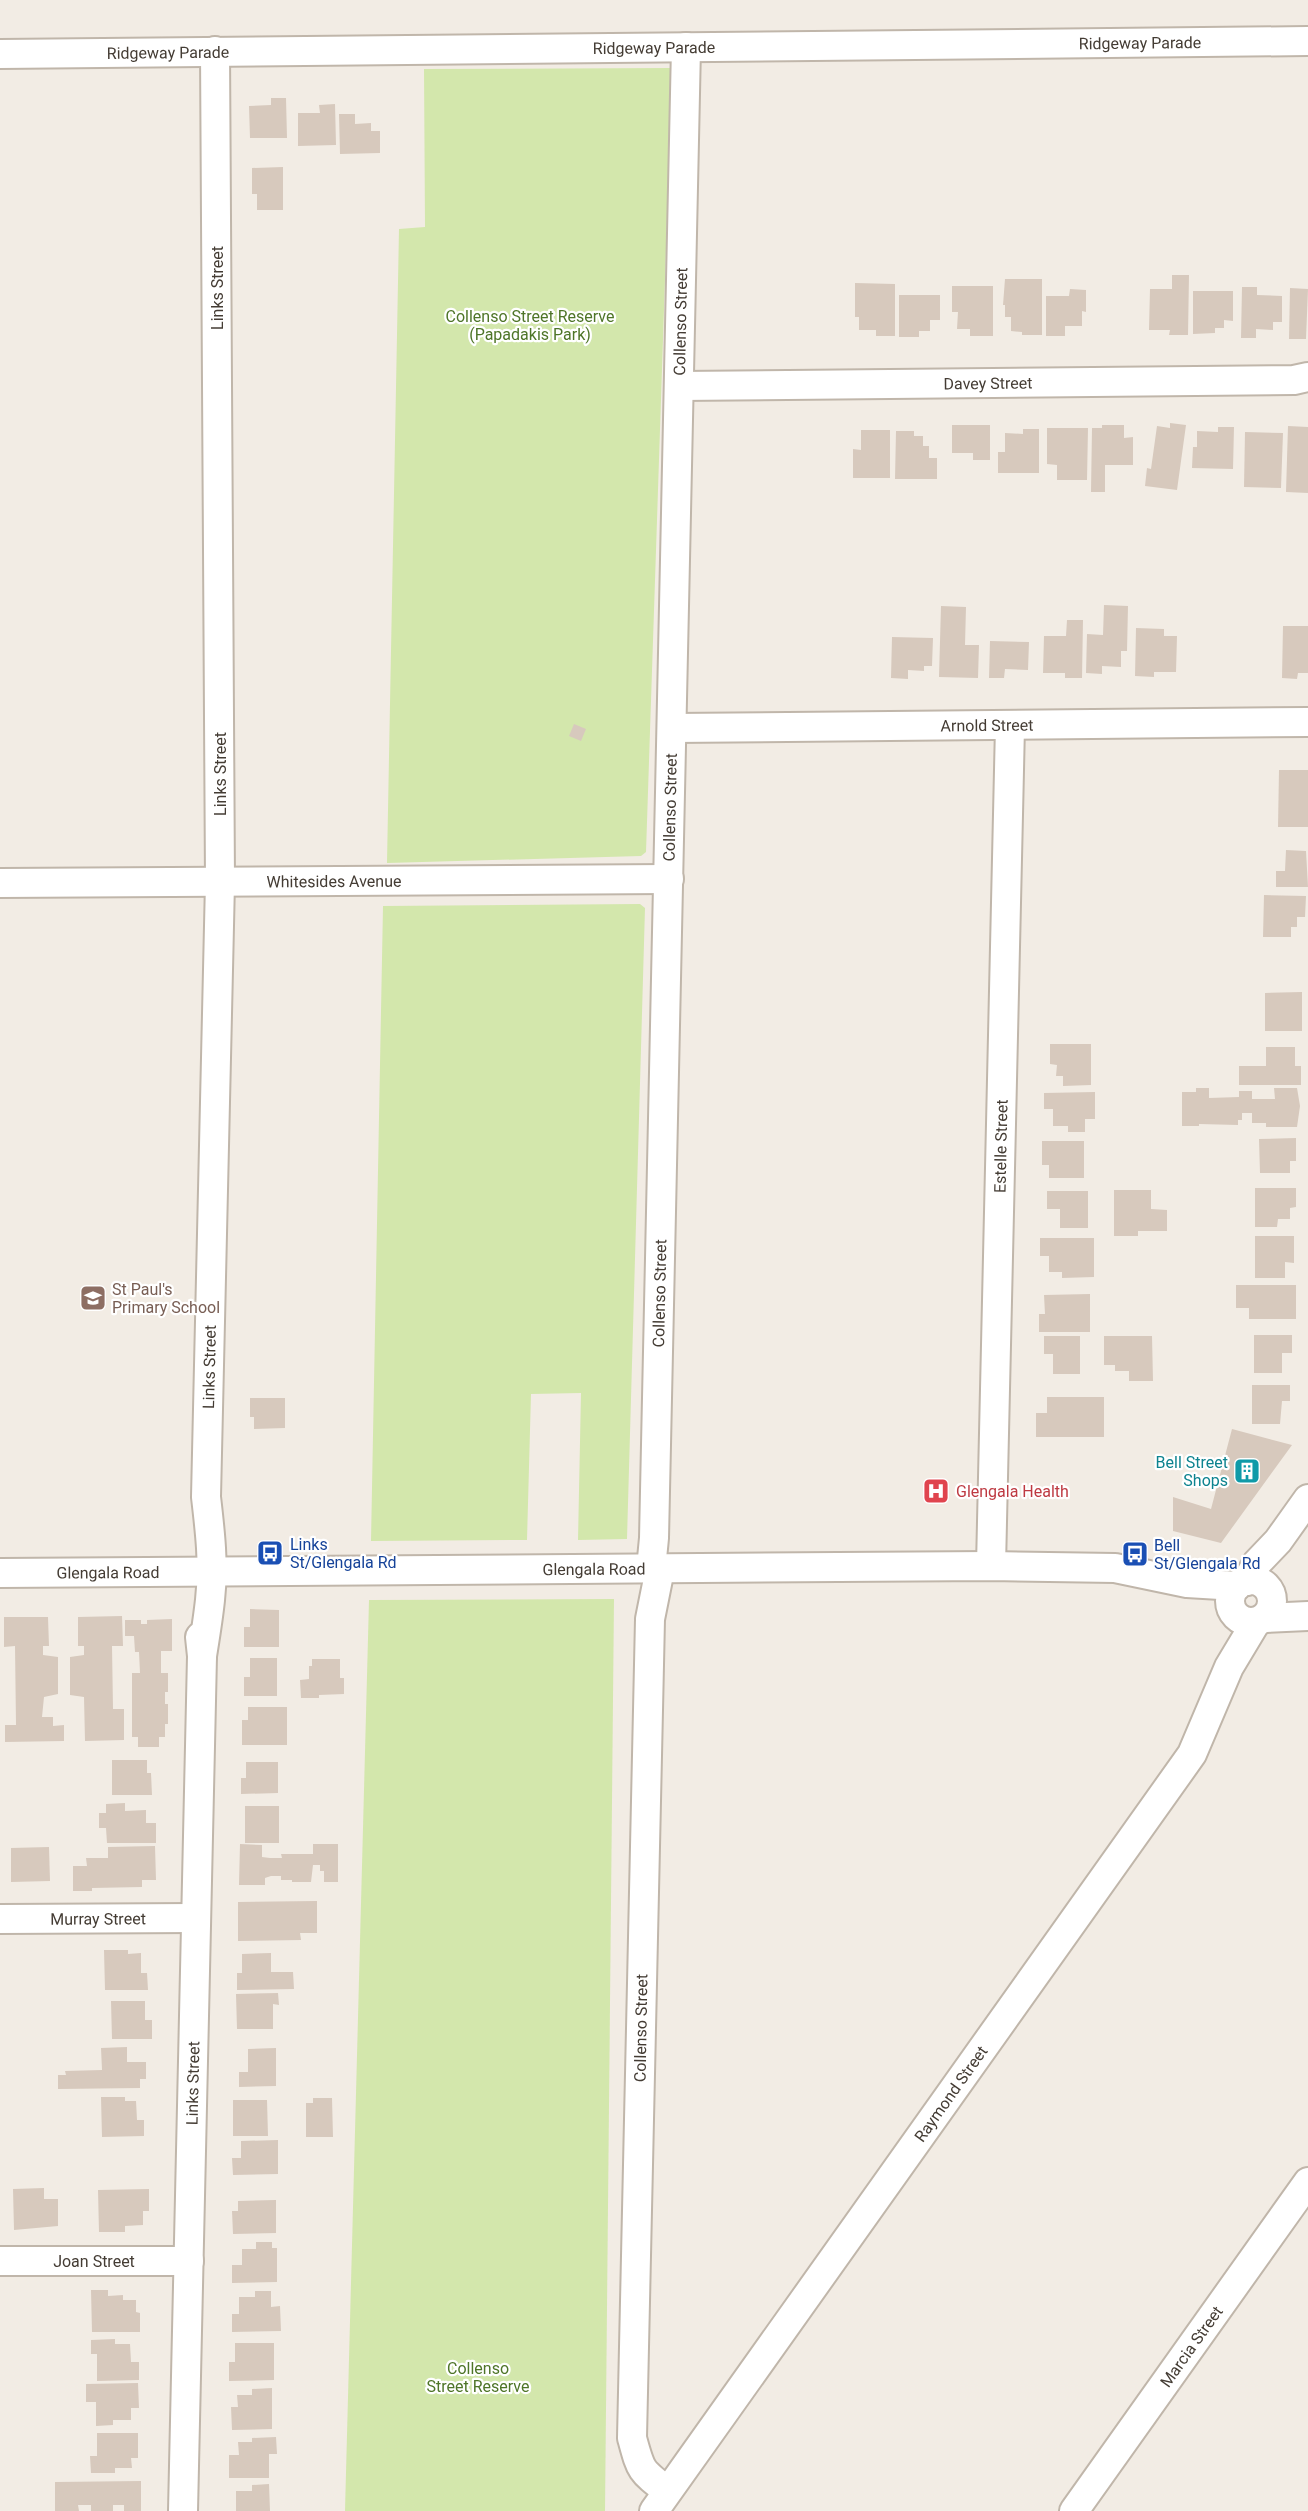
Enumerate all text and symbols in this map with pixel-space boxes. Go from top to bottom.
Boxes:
street label: Ridgeway Parade [1079,33,1201,53]
street label: Ridgeway Parade [593,37,715,58]
street label: Ridgeway Parade [107,42,229,62]
street label: Links Street [208,246,227,330]
street label: Collenso Street [669,267,691,376]
park label: Collenso Street Reserve (Papadakis Park) [446,307,614,344]
street label: Davey Street [943,373,1033,393]
street label: Arnold Street [940,715,1034,735]
street label: Links Street [211,732,230,816]
street label: Collenso Street [659,753,680,862]
street label: Whitesides Avenue [267,871,401,891]
street label: Estelle Street [990,1099,1011,1193]
street label: Collenso Street [649,1239,670,1348]
place label: St Paul's Primary School [112,1280,220,1317]
school or university icon: St Paul's Primary School [78,1283,108,1313]
street label: Links Street [199,1325,219,1409]
place label: Bell Street Shops [1156,1453,1228,1490]
building icon: Bell Street Shops [1232,1456,1262,1486]
hospital icon: Glengala Health [921,1476,951,1506]
place label: Glengala Health [956,1482,1069,1501]
place label: Links St/Glengala Rd [290,1535,397,1572]
place label: Bell St/Glengala Rd [1154,1536,1261,1573]
bus stop icon: Links St/Glengala Rd [255,1538,285,1568]
bus stop icon: Bell St/Glengala Rd [1120,1539,1150,1569]
street label: Glengala Road [542,1559,646,1579]
street label: Glengala Road [56,1562,160,1582]
street label: Murray Street [50,1909,146,1928]
street label: Collenso Street [631,1974,651,2082]
street label: Links Street [182,2041,203,2125]
street label: Raymond Street [910,2042,991,2145]
street label: Joan Street [53,2252,135,2271]
street label: Marcia Street [1156,2302,1226,2391]
park label: Collenso Street Reserve [427,2359,529,2396]

